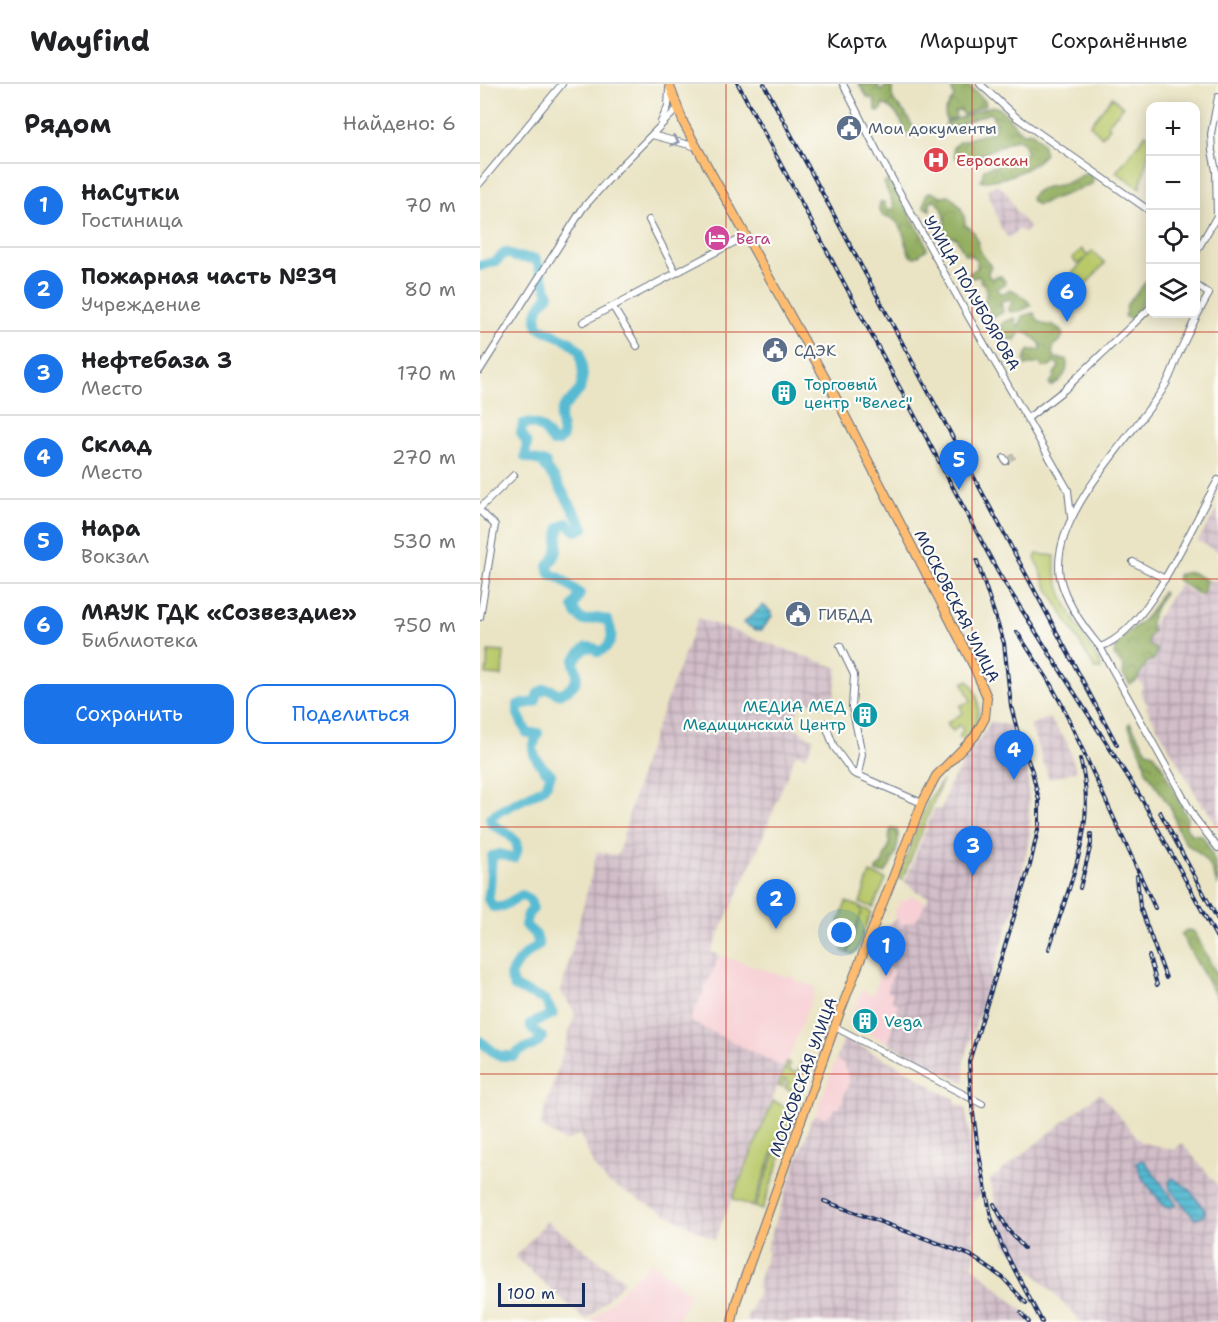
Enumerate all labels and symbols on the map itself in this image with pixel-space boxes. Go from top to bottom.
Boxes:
public building icon: Мои документы [834,113,864,143]
place label: Мои документы [868,118,997,139]
one-way arrow [669,134,679,146]
hospital icon: Евроскан [921,145,951,175]
place label: Евроскан [956,150,1029,171]
street label: УЛИЦА ПОЛУБОЯРОВА [919,212,1025,374]
hotel icon: Вега [702,223,732,253]
place label: Вега [736,228,770,249]
pin: 6 [1048,272,1086,322]
public building icon: СДЭК [760,335,790,365]
place label: СДЭК [794,340,837,361]
place label: Торговый центр "Велес" [804,374,913,413]
building icon: Торговый центр "Велес" [769,378,799,408]
pin: 5 [940,440,978,490]
street label: МОСКОВСКАЯ УЛИЦА [909,526,1005,686]
public building icon: ГИБДД [783,599,813,629]
place label: ГИБДД [818,604,872,625]
place label: МЕДИА МЕД Медицинский Центр [683,696,846,735]
building icon: МЕДИА МЕД Медицинский Центр [850,700,880,730]
pin: 4 [994,730,1034,780]
pin: 3 [954,826,992,876]
pin: 2 [756,880,796,929]
your location [827,918,856,947]
pin: 1 [866,926,906,976]
street label: МОСКОВСКАЯ УЛИЦА [764,994,842,1160]
building icon: Vega [850,1006,880,1036]
place label: Vega [884,1011,922,1032]
scale bar [498,1280,585,1308]

